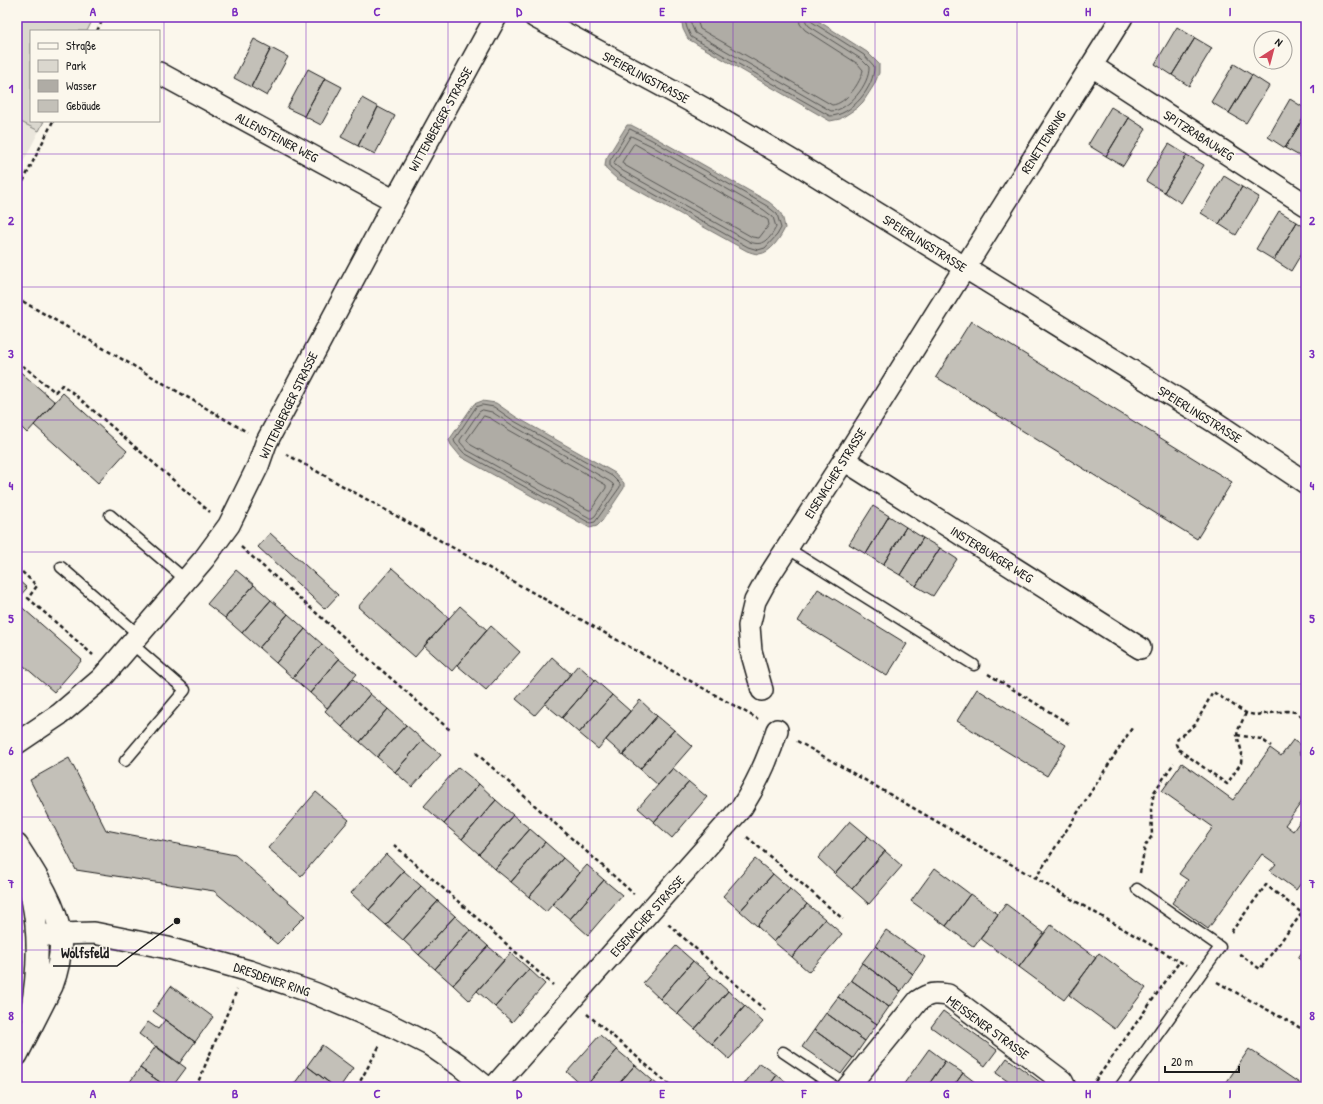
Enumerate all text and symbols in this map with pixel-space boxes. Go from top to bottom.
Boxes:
text: A [90,2,97,20]
text: B [232,2,239,20]
text: C [373,2,381,20]
text: D [516,2,523,20]
text: E [659,2,665,20]
text: F [801,2,808,20]
text: G [943,2,950,20]
text: H [1085,2,1091,20]
text: I [1228,2,1232,20]
legend [30,30,160,122]
north arrow [1253,30,1293,70]
text: N [1272,35,1285,49]
text: Straße [66,37,96,54]
street label: SPEIERLINGSTRASSE [600,47,693,108]
text: Park [66,57,86,74]
street label: WITTENBERGER STRASSE [404,63,476,175]
text: Wasser [66,77,97,94]
text: 1 [9,79,14,97]
text: 1 [1310,79,1315,97]
text: Gebäude [66,97,101,114]
street label: RENETTENRING [1016,106,1070,177]
street label: SPITZRABAUWEG [1160,106,1238,165]
street label: ALLENSTEINER WEG [233,108,322,167]
street label: SPEIERLINGSTRASSE [880,210,971,276]
text: 2 [8,211,15,229]
text: 2 [1309,211,1316,229]
text: 3 [8,344,14,362]
text: 3 [1309,344,1315,362]
street label: WITTENBERGER STRASSE [254,348,322,462]
street label: SPEIERLINGSTRASSE [1155,381,1246,447]
street label: EISENACHER STRASSE [800,424,870,522]
text: 4 [9,476,14,494]
text: 4 [1310,476,1315,494]
street label: INSTERBURGER WEG [947,521,1037,587]
text: 5 [8,609,14,627]
text: 5 [1309,609,1315,627]
text: 6 [8,741,14,759]
text: 6 [1309,741,1315,759]
street label: EISENACHER STRASSE [606,871,689,961]
text: 7 [7,874,15,892]
text: 7 [1308,874,1316,892]
callout: Wolfsfeld [53,940,117,966]
text: Wolfsfeld [61,943,110,962]
street label: DRESDENER RING [232,958,313,1001]
street label: MEISSENER STRASSE [943,991,1033,1063]
text: 8 [8,1006,14,1024]
text: 8 [1309,1006,1315,1024]
scale bar [1165,1048,1239,1074]
text: 20 m [1171,1053,1193,1070]
text: A [90,1084,97,1102]
text: B [232,1084,239,1102]
text: C [373,1084,381,1102]
text: D [516,1084,523,1102]
text: E [659,1084,665,1102]
text: F [801,1084,808,1102]
text: G [943,1084,950,1102]
text: H [1085,1084,1091,1102]
text: I [1228,1084,1232,1102]

